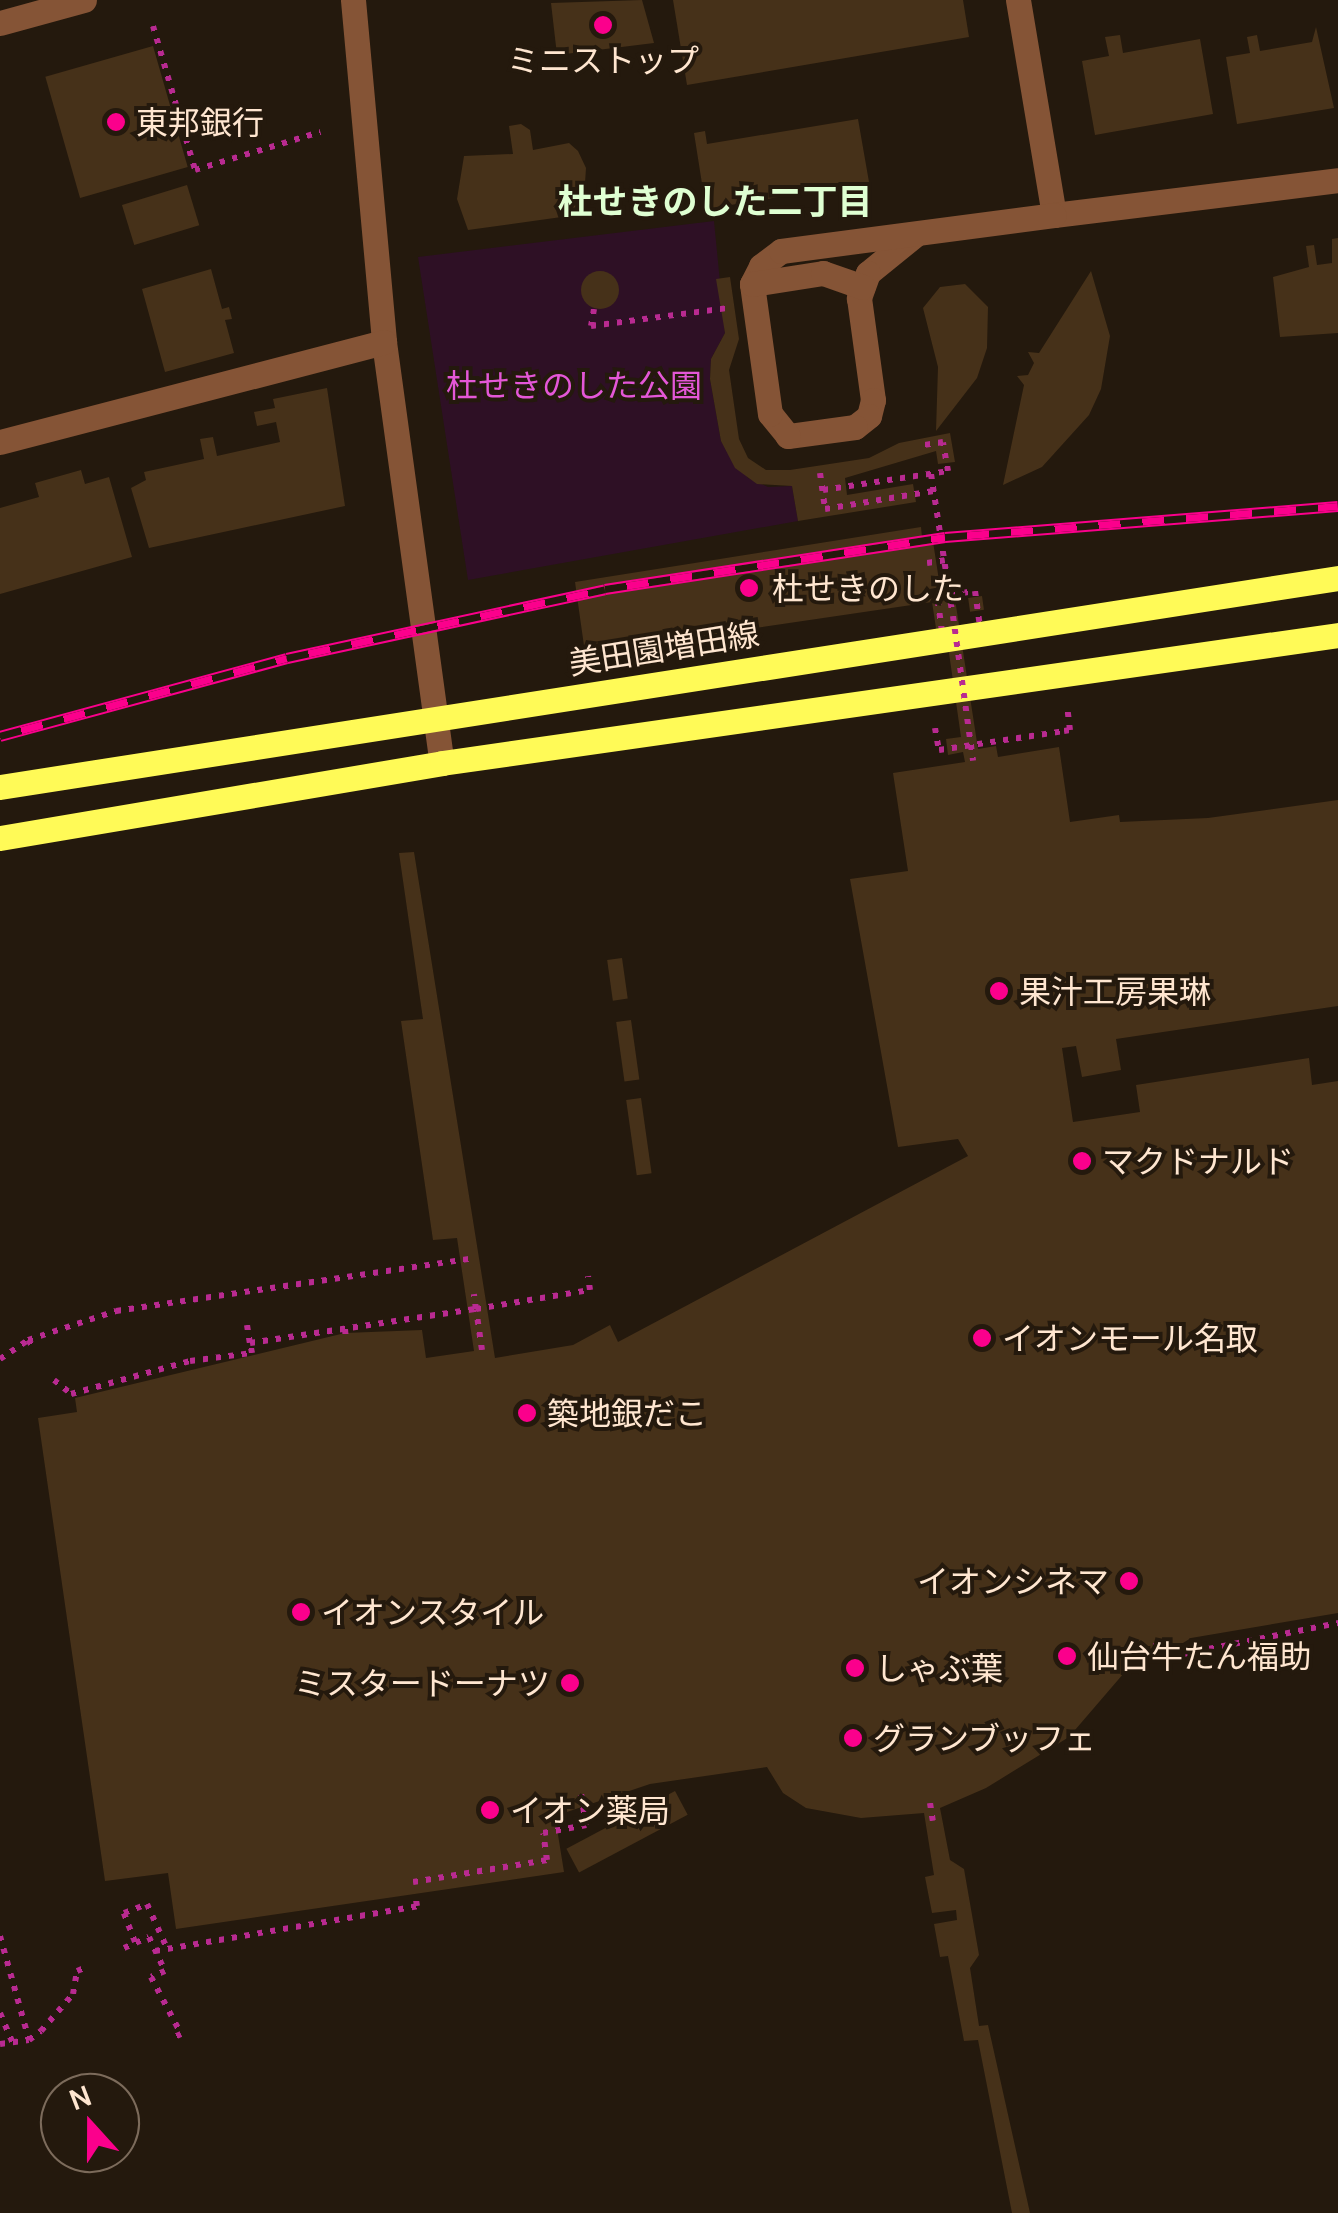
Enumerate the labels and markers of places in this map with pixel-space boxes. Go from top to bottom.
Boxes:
marker: ミニストップ [592,14,614,36]
place label: ミニストップ [507,41,699,79]
place label: 東邦銀行 [136,103,264,141]
marker: 東邦銀行 [105,111,127,133]
place label: 杜せきのした [772,569,964,607]
marker: 杜せきのした [736,575,762,601]
place label: 果汁工房果琳 [1019,972,1211,1010]
marker: 果汁工房果琳 [988,980,1010,1002]
place label: マクドナルド [1102,1142,1294,1180]
marker: マクドナルド [1071,1150,1093,1172]
place label: イオンモール名取 [1002,1319,1258,1357]
marker: イオンモール名取 [971,1327,993,1349]
place label: 築地銀だこ [547,1394,707,1432]
marker: 築地銀だこ [516,1402,538,1424]
place label: イオンシネマ [917,1562,1109,1600]
marker: イオンシネマ [1118,1570,1140,1592]
place label: イオンスタイル [321,1593,545,1631]
marker: イオンスタイル [290,1601,312,1623]
place label: 仙台牛たん福助 [1087,1637,1311,1675]
marker: 仙台牛たん福助 [1056,1645,1078,1667]
place label: しゃぶ葉 [875,1649,1003,1687]
marker: しゃぶ葉 [844,1657,866,1679]
place label: ミスタードーナツ [294,1664,550,1702]
marker: ミスタードーナツ [559,1672,581,1694]
place label: グランブッフェ [873,1719,1097,1757]
marker: グランブッフェ [842,1727,864,1749]
place label: イオン薬局 [510,1791,670,1829]
marker: イオン薬局 [479,1799,501,1821]

